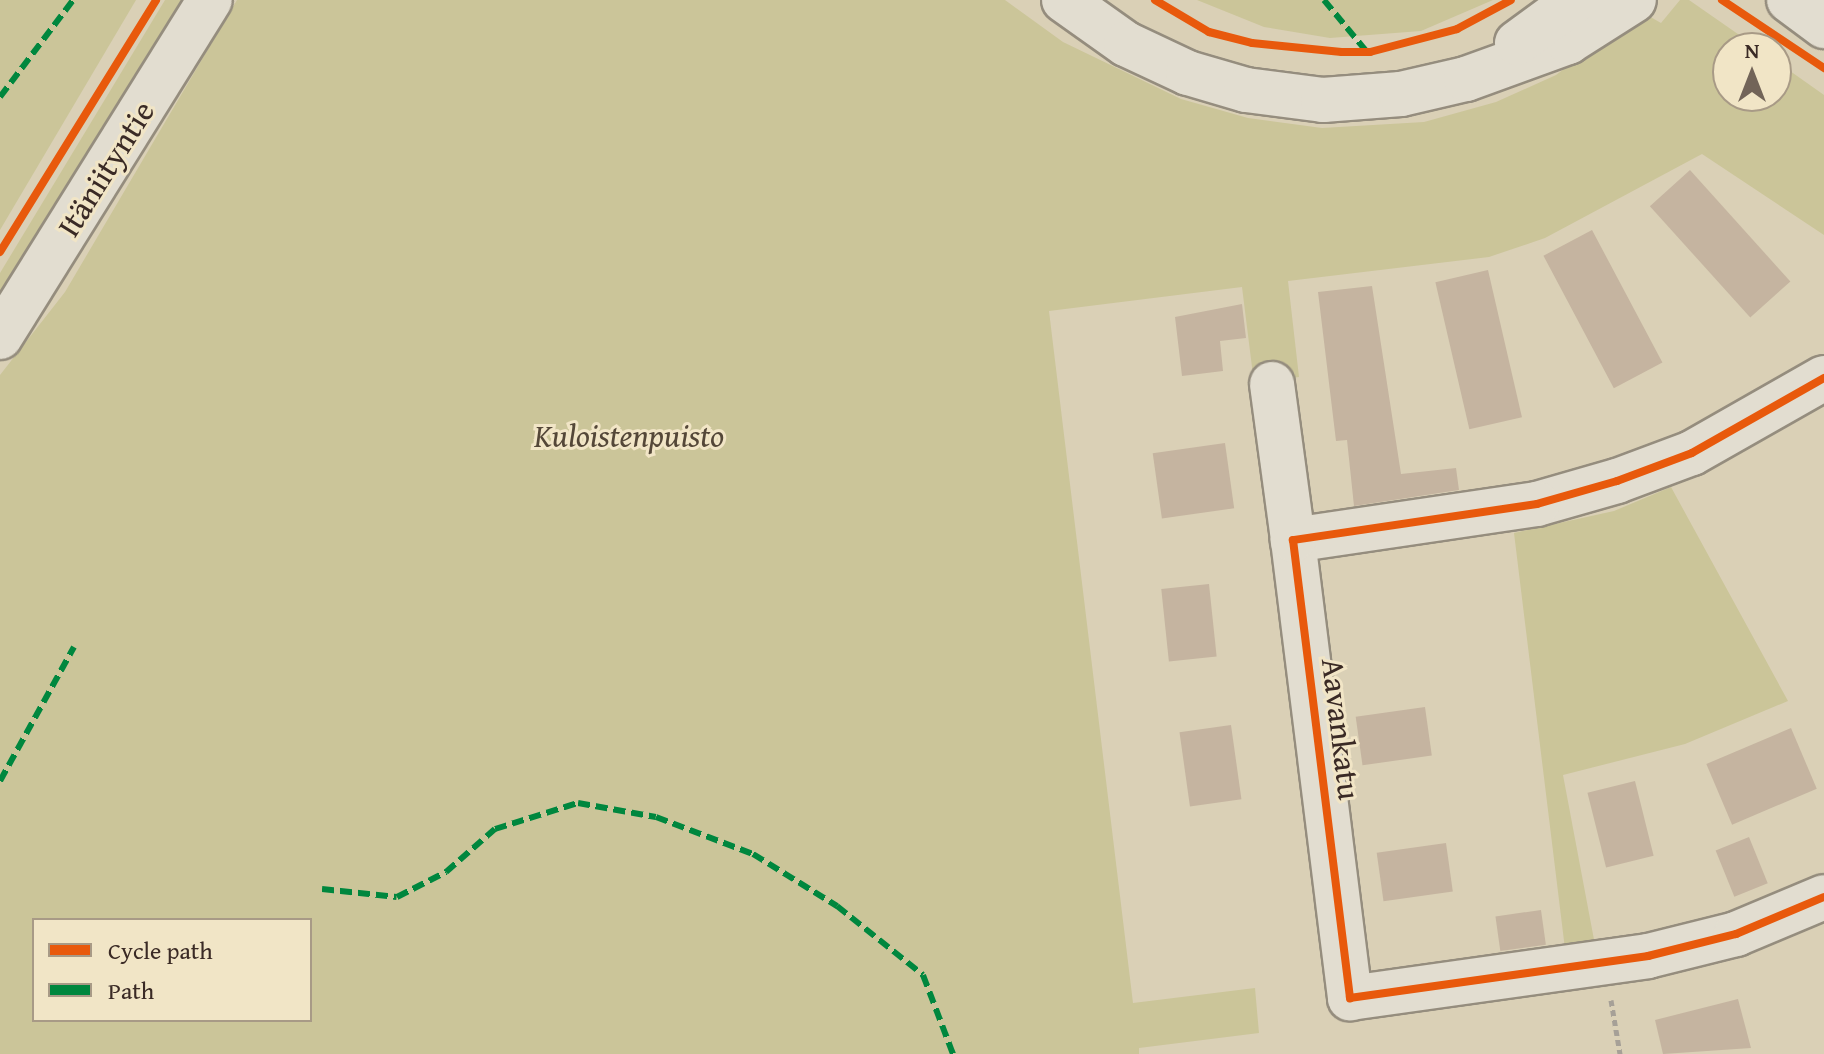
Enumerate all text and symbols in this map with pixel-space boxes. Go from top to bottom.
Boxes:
north arrow [1712,32,1792,112]
text: N [1745,34,1759,66]
street label: Itäniityntie [49,94,163,244]
park label: Kuloistenpuisto [534,417,724,455]
street label: Aavankatu [1313,656,1369,802]
legend [32,918,312,1022]
text: Cycle path [108,933,213,968]
text: Path [108,973,154,1008]

